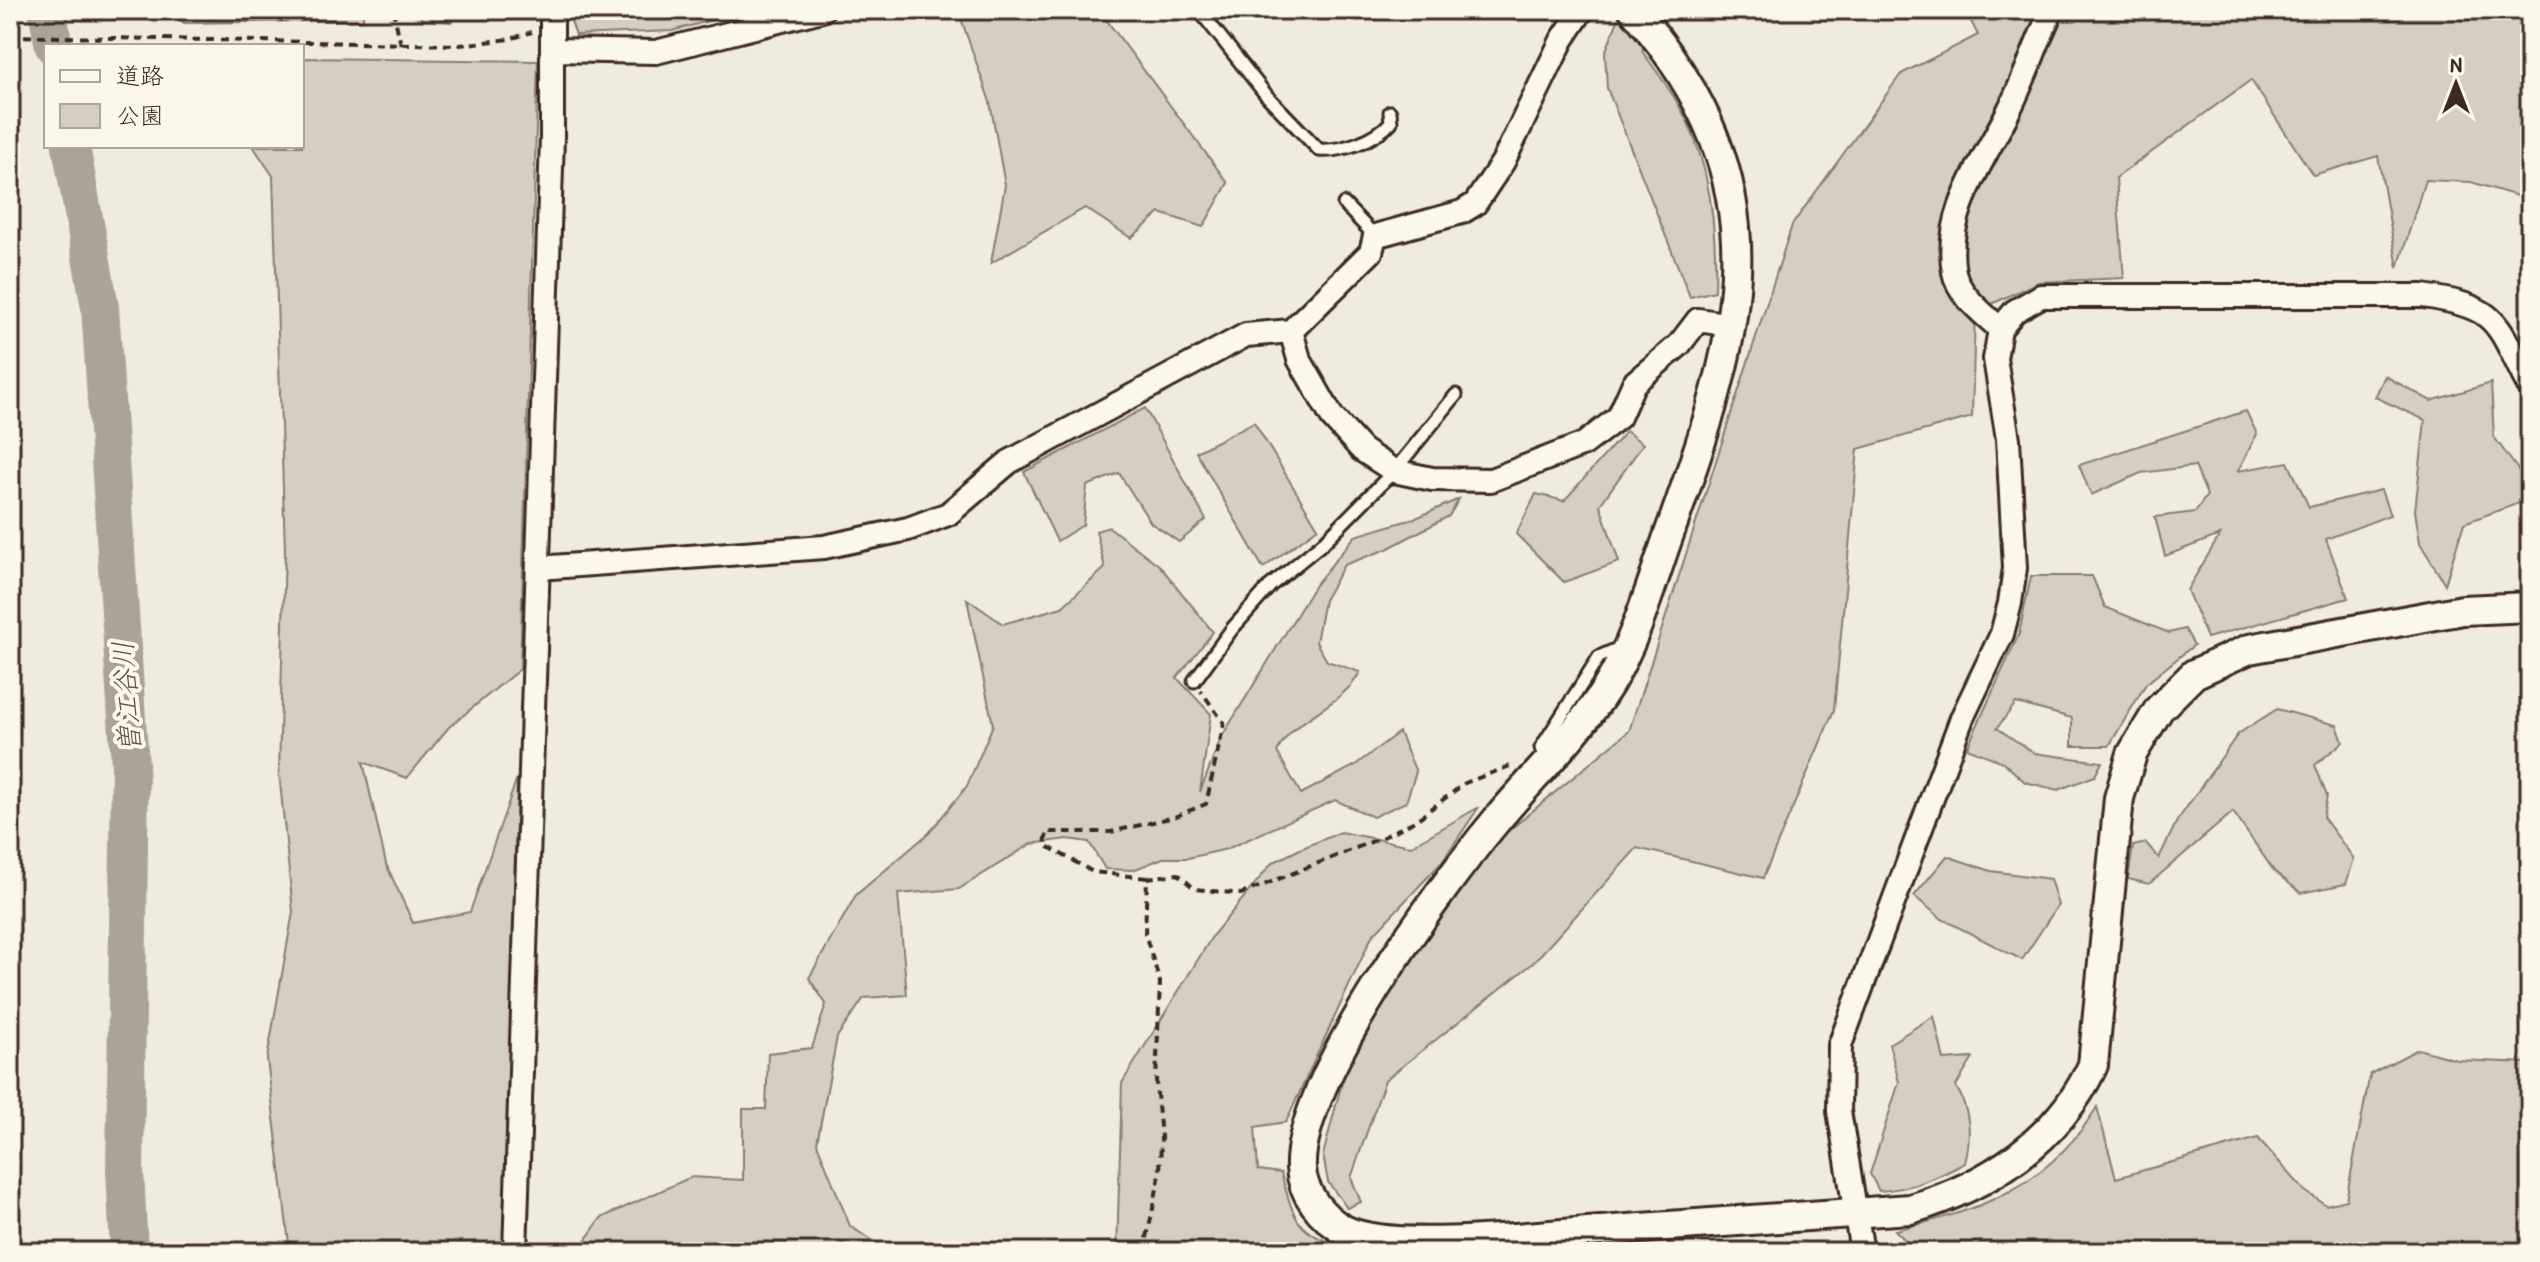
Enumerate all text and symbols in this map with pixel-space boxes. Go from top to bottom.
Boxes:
legend [44,44,304,148]
north arrow [2416,44,2496,124]
text: N [2450,49,2462,79]
text: 道路 [116,59,164,91]
text: 公園 [116,99,164,131]
water label: 曽江谷川 [103,640,149,754]

